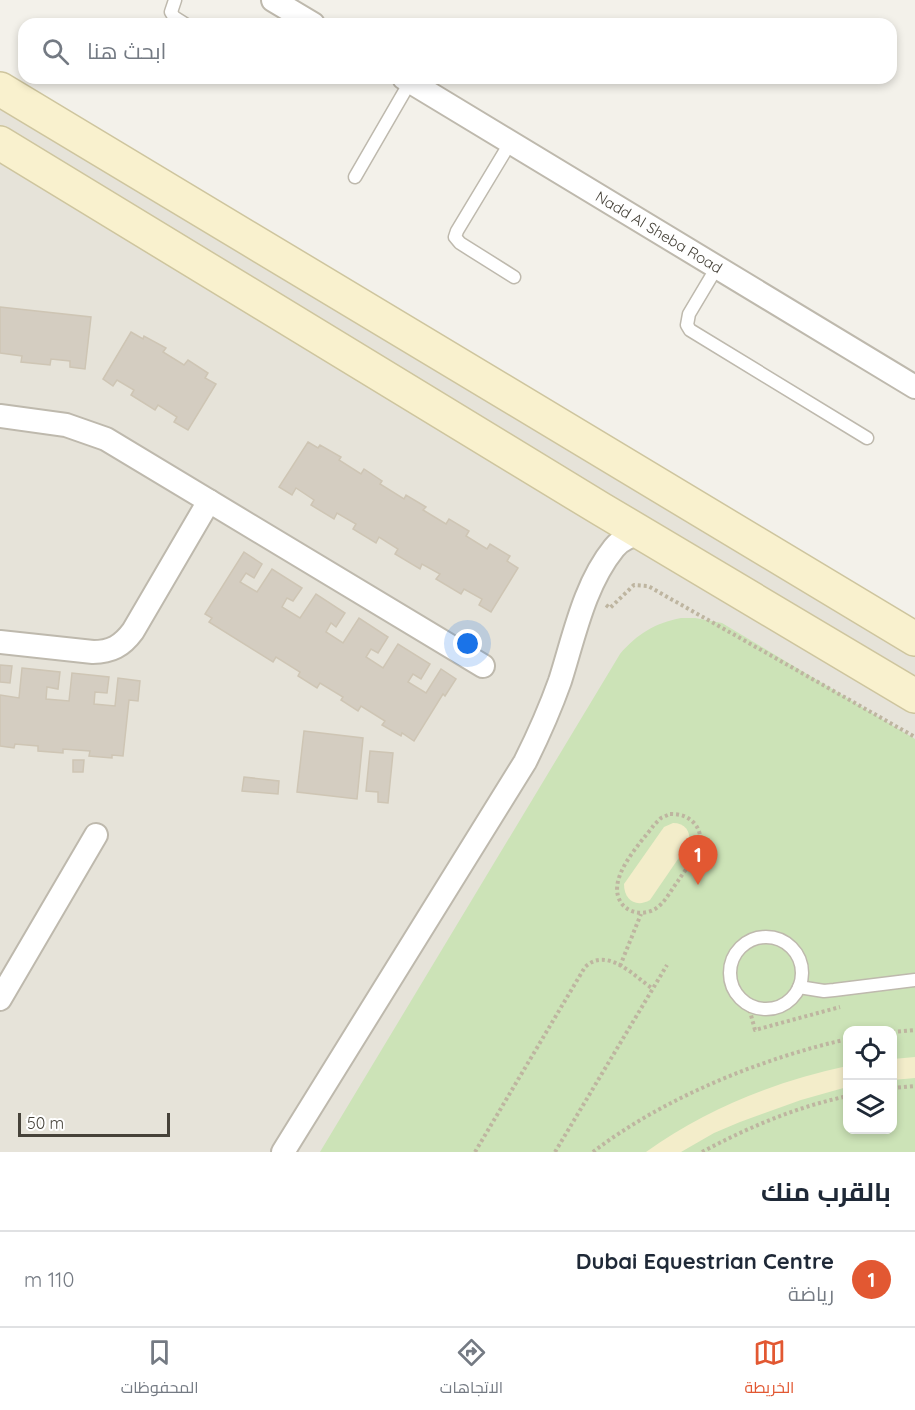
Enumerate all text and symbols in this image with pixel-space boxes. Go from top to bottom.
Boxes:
search box [18,18,897,84]
icon: search [39,35,72,68]
text: ابحث هنا [87,37,167,65]
street label: Nadd Al Sheba Road [592,187,726,277]
your location [453,629,482,658]
pin: 1 [678,836,718,885]
map controls [843,1026,897,1134]
button: locate [843,1026,897,1080]
button: layers [843,1080,897,1134]
scale bar [18,1110,170,1138]
text: 50 m [27,1113,64,1133]
text: بالقرب منك [761,1175,891,1208]
text: Dubai Equestrian Centre [576,1247,834,1275]
text: 110 m [24,1267,74,1292]
text: 1 [868,1267,875,1292]
text: رياضة [788,1281,834,1306]
tab: المحفوظات [121,1336,199,1402]
tab: الاتجاهات [440,1336,503,1402]
tab: الخريطة [744,1336,794,1402]

